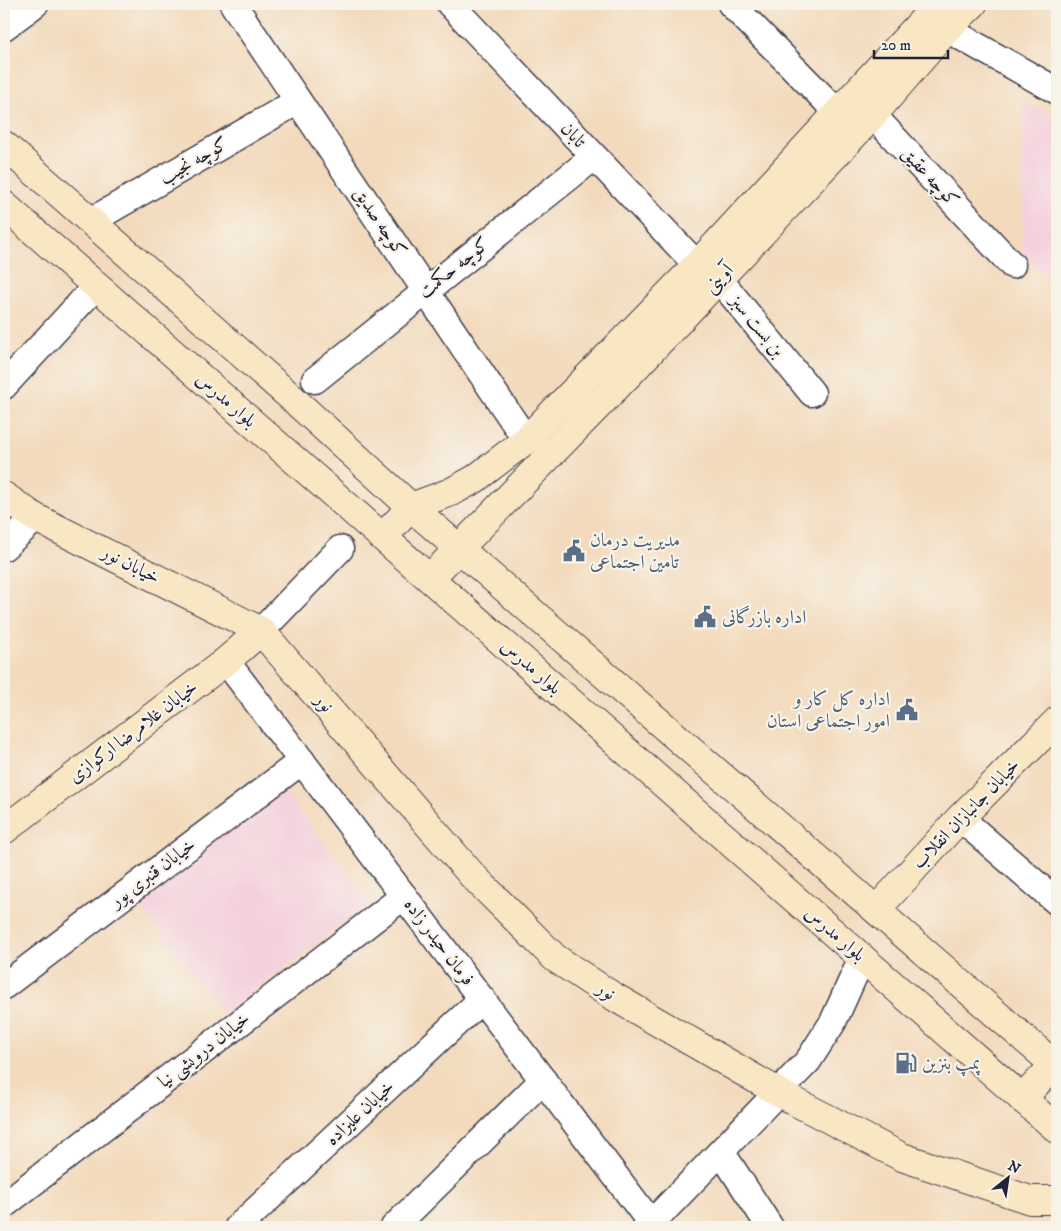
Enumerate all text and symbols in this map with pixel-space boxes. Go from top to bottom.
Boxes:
scale bar [874,28,947,60]
text: 20 m [881,36,911,55]
street label: تابان [555,117,591,153]
street label: کوچه نجیب [156,132,233,191]
street label: کوچه عقیق [896,142,964,213]
street label: کوچه صدیق [347,183,412,262]
street label: کوچه حکمت [414,232,495,304]
street label: آوینی [699,258,740,299]
street label: بن بست سبز [724,289,789,362]
street label: بلوار مدرس [191,367,261,433]
place label: مدیریت درمان تامین اجتماعی [590,529,680,574]
public building icon: مدیریت درمان تامین اجتماعی [561,538,587,564]
street label: خیابان نور [96,540,164,589]
public building icon: اداره بازرگانی [692,604,718,630]
place label: اداره بازرگانی [722,605,806,629]
street label: بلوار مدرس [496,634,566,700]
street label: خیابان غلامرضا ارکوازی [64,676,203,789]
street label: نور [308,687,339,717]
place label: اداره کل کار و امور اجتماعی استان [767,688,890,733]
public building icon: اداره کل کار و امور اجتماعی استان [894,697,920,723]
street label: خیابان جانبازان انقلاب [907,754,1025,874]
street label: خیابان قنبری پور [104,833,201,915]
street label: فرمان حیدر زاده [399,894,479,990]
street label: بلوار مدرس [800,901,870,967]
street label: نور [591,975,620,1005]
street label: خیابان درویشی نیا [154,1007,255,1094]
fuel station icon: پمپ بنزین [893,1050,919,1076]
place label: پمپ بنزین [922,1052,980,1077]
street label: خیابان علیزاده [321,1075,399,1151]
north arrow [984,1154,1034,1204]
text: N [1005,1157,1024,1179]

